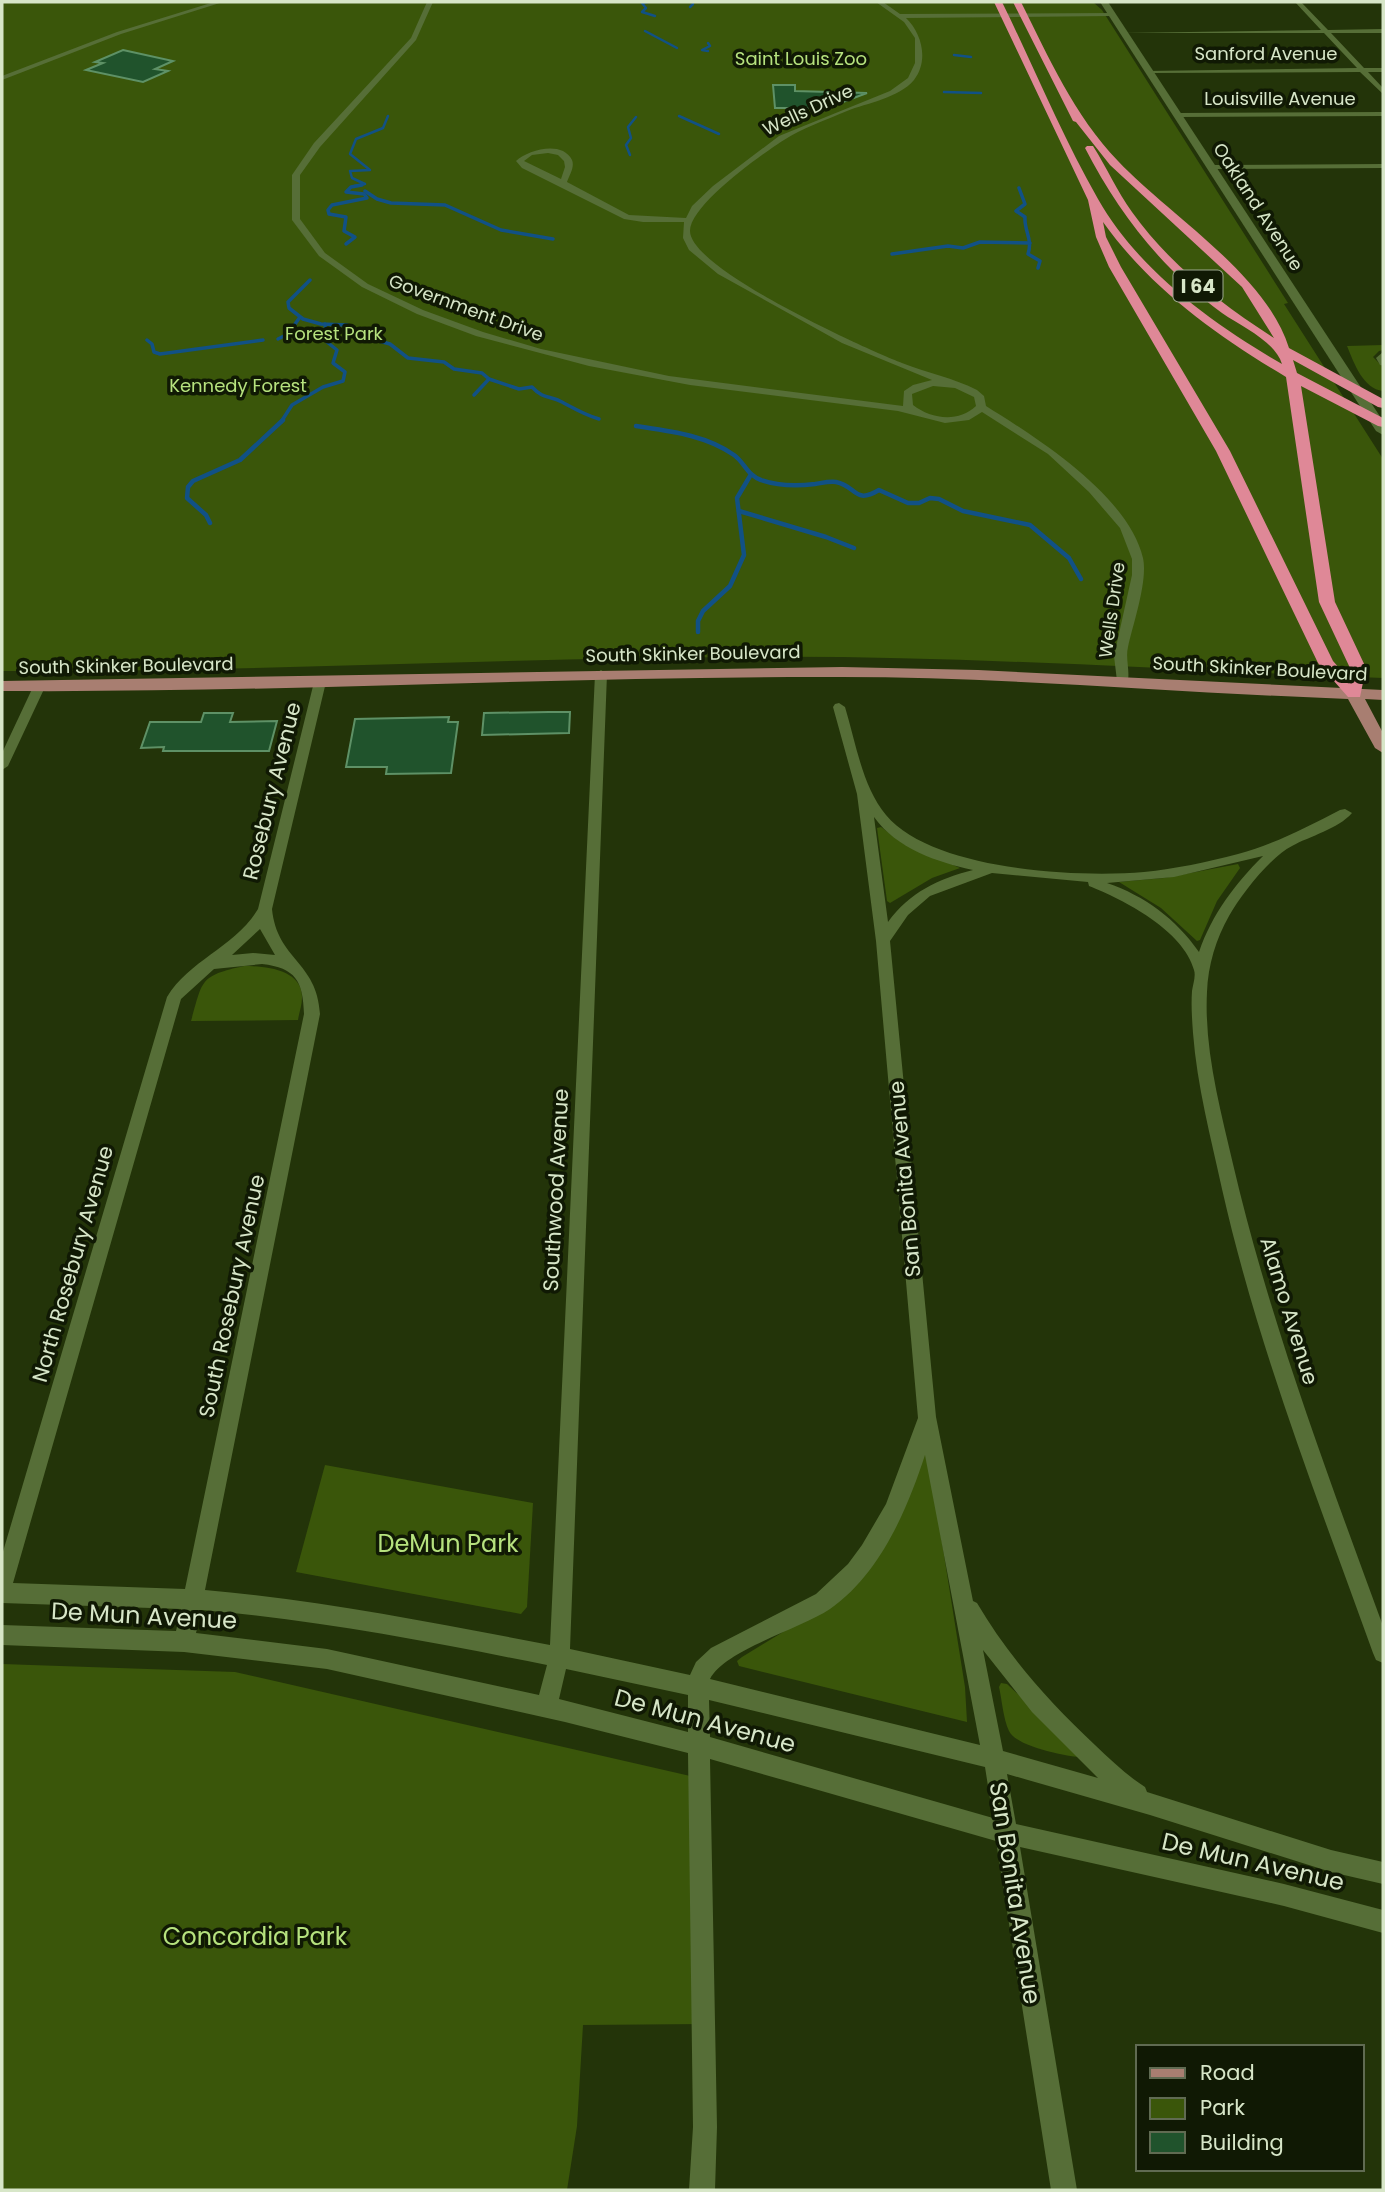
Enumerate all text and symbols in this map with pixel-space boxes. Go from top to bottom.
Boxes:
street label: Sanford Avenue [1195,41,1337,66]
park label: Saint Louis Zoo [735,46,867,71]
street label: Wells Drive [759,78,857,141]
street label: Louisville Avenue [1204,86,1356,111]
street label: Oakland Avenue [1208,138,1309,276]
street label: Government Drive [385,268,547,347]
road number: I 64 [1174,270,1222,302]
park label: Forest Park [285,321,384,346]
park label: Kennedy Forest [169,373,307,398]
street label: Wells Drive [1092,560,1131,660]
street label: South Skinker Boulevard [585,639,801,668]
street label: South Skinker Boulevard [1152,650,1368,687]
street label: South Skinker Boulevard [18,651,234,680]
street label: Rosebury Avenue [235,699,308,883]
street label: San Bonita Avenue [881,1080,928,1278]
street label: Southwood Avenue [536,1088,575,1292]
street label: North Rosebury Avenue [25,1142,120,1385]
street label: South Rosebury Avenue [192,1172,271,1420]
street label: Alamo Avenue [1253,1233,1326,1388]
park label: DeMun Park [377,1527,519,1560]
street label: De Mun Avenue [50,1594,238,1637]
street label: De Mun Avenue [611,1680,799,1761]
street label: San Bonita Avenue [982,1779,1049,2007]
street label: De Mun Avenue [1159,1824,1348,1899]
park label: Concordia Park [163,1920,348,1953]
legend [1136,2045,1364,2171]
text: Road [1200,2058,1255,2087]
text: Park [1200,2093,1245,2122]
text: Building [1200,2128,1284,2157]

